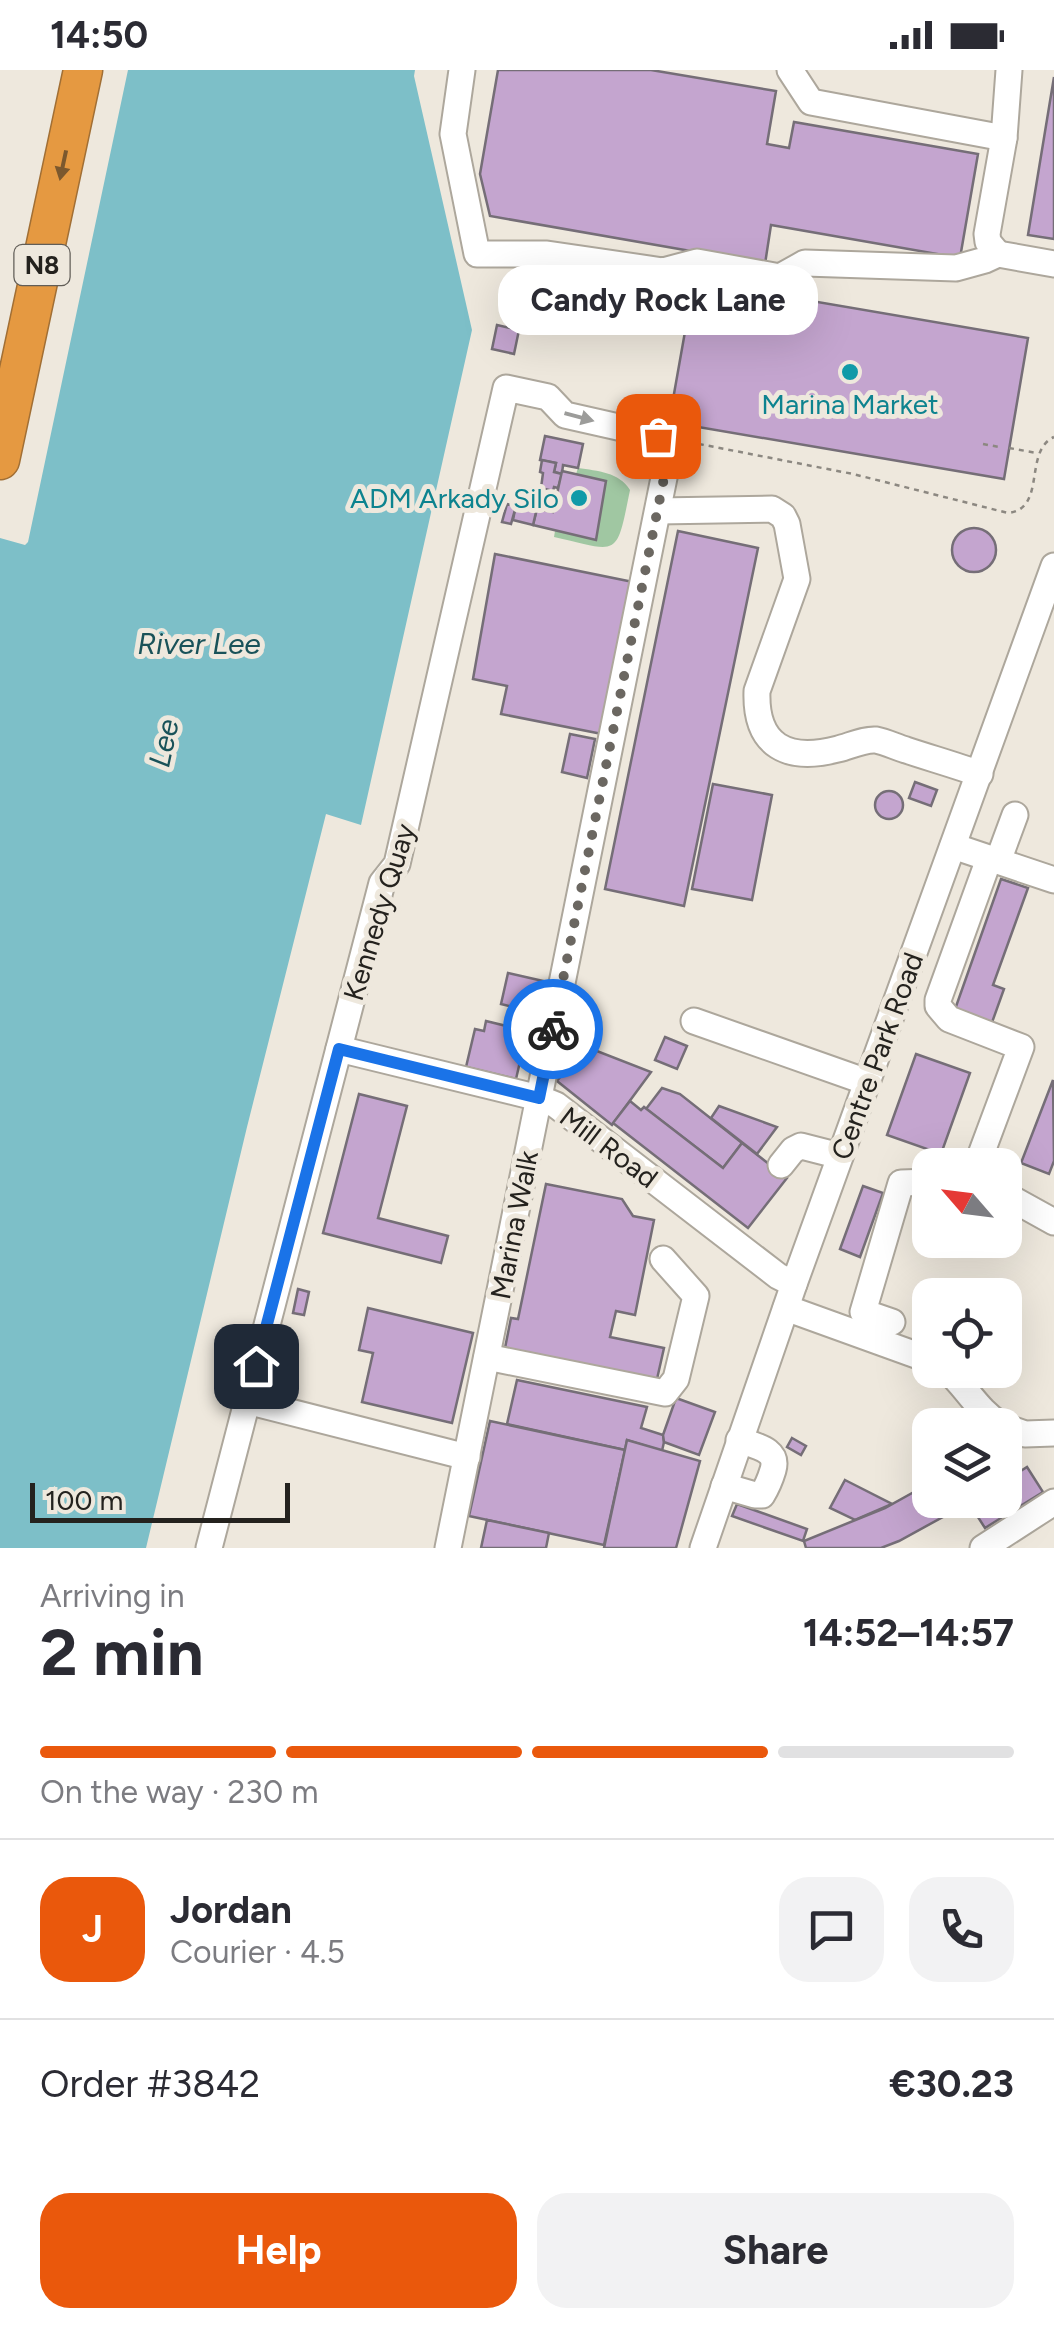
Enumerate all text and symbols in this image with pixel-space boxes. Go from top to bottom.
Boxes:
text: 14:50 [50,12,148,58]
one-way arrow [54,150,70,181]
road number: N8 [15,245,70,285]
callout: Candy Rock Lane [498,266,818,336]
text: Candy Rock Lane [530,281,786,319]
marker: Marina Market [839,361,861,383]
place label: Marina Market [761,387,939,421]
pin [616,394,701,479]
icon: bag [631,409,686,464]
one-way arrow [563,410,594,426]
place label: ADM Arkady Silo [350,481,559,515]
marker: ADM Arkady Silo [568,487,590,509]
water label: River Lee [137,625,261,662]
water label: Lee [140,715,187,770]
street label: Kennedy Quay [336,819,422,1004]
street label: Centre Park Road [824,948,930,1164]
courier [503,979,603,1079]
icon: bike [526,1002,581,1057]
street label: Mill Road [553,1099,665,1195]
street label: Marina Walk [483,1147,545,1302]
north arrow [912,1148,1022,1258]
map controls [912,1148,1022,1518]
button: locate [912,1278,1022,1388]
pin [214,1324,299,1409]
icon: home [229,1339,284,1394]
button: layers [912,1408,1022,1518]
scale bar [30,1478,290,1522]
text: 100 m [45,1483,123,1517]
text: Arriving in [40,1577,185,1615]
text: 14:52–14:57 [803,1610,1014,1656]
text: 2 min [40,1613,204,1691]
text: On the way · 230 m [40,1773,318,1811]
button: chat [779,1877,884,1982]
button: phone [909,1877,1014,1982]
text: Jordan [170,1887,292,1933]
text: J [82,1906,103,1952]
text: Courier · 4.5 [170,1933,345,1971]
text: Order #3842 [40,2061,260,2107]
text: €30.23 [889,2061,1014,2107]
button: Help [40,2193,517,2308]
button: Share [537,2193,1014,2308]

